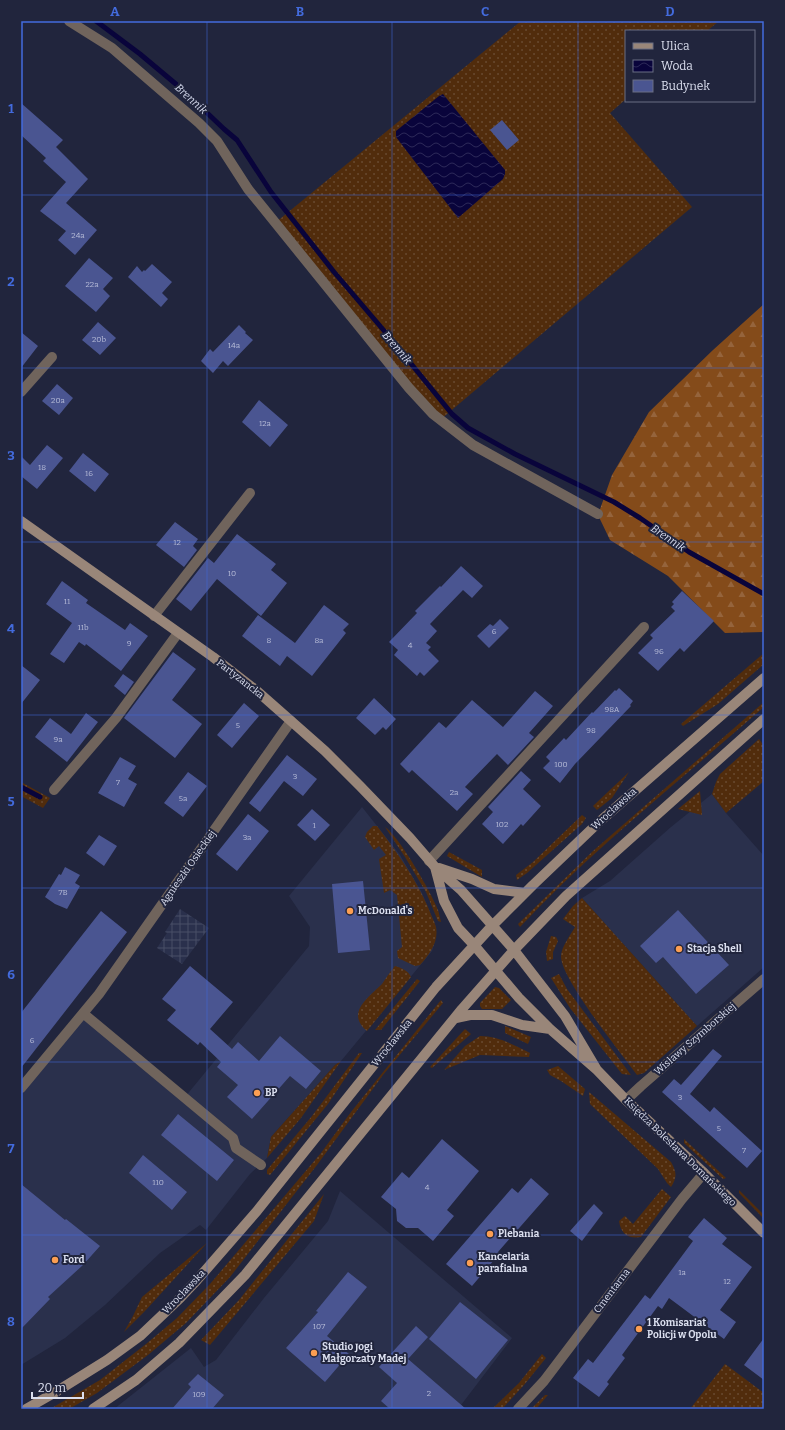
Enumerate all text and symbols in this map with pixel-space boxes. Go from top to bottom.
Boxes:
text: A [110,4,120,19]
text: B [296,4,304,19]
text: C [481,4,489,19]
text: D [665,4,675,19]
legend [625,30,755,102]
text: Ulica [661,39,690,53]
text: Woda [661,59,693,73]
text: Budynek [661,79,710,93]
water label: Brennik [172,81,211,118]
text: 1 [8,101,14,116]
house number: 24a [71,231,85,240]
text: 2 [7,274,15,289]
house number: 22a [85,280,99,289]
water label: Brennik [379,329,415,368]
house number: 20b [92,335,106,344]
house number: 14a [228,341,241,350]
house number: 20a [51,396,66,405]
house number: 12a [259,419,272,428]
text: 3 [7,448,15,463]
house number: 18 [38,463,46,472]
house number: 16 [85,469,93,478]
water label: Brennik [648,522,689,555]
house number: 12 [173,538,181,547]
house number: 10 [228,569,236,578]
house number: 11 [64,597,71,606]
text: 4 [7,621,15,636]
house number: 11b [77,623,89,632]
house number: 6 [492,627,497,636]
house number: 8 [267,636,272,645]
house number: 8a [315,636,324,645]
house number: 9 [127,639,132,648]
house number: 4 [408,641,413,650]
house number: 96 [654,647,664,656]
street label: Partyzancka [214,657,266,702]
house number: 98A [605,705,620,714]
house number: 5 [236,721,240,730]
house number: 98 [586,726,596,735]
house number: 9a [53,735,63,744]
house number: 100 [554,760,568,769]
house number: 3 [293,772,298,781]
house number: 7 [116,778,120,787]
street label: Wrocławska [589,785,640,832]
house number: 2a [450,788,459,797]
text: 5 [7,794,15,809]
house number: 5a [179,794,188,803]
house number: 102 [496,820,508,829]
house number: 1 [312,821,316,830]
street label: Agnieszki Osieckiej [158,828,218,908]
house number: 3a [243,833,252,842]
house number: 7B [58,888,68,897]
place label: McDonald's [358,905,413,917]
marker: McDonald's [345,906,355,916]
place label: Stacja Shell [687,943,742,955]
marker: Stacja Shell [674,944,684,954]
text: 6 [7,967,15,982]
street label: Wisławy Szymborskiej [652,1000,738,1078]
street label: Wrocławska [369,1017,415,1069]
house number: 6 [30,1036,35,1045]
place label: BP [265,1087,277,1099]
marker: BP [252,1088,262,1098]
house number: 3 [678,1093,683,1102]
street label: Księdza Bolesława Domańskiego [621,1094,739,1209]
house number: 5 [717,1124,721,1133]
text: 7 [8,1141,15,1156]
house number: 7 [742,1146,746,1155]
house number: 110 [152,1178,164,1187]
house number: 4 [425,1183,430,1192]
place label: Plebania [498,1228,540,1240]
marker: Plebania [485,1229,495,1239]
place label: Kancelaria parafialna [478,1251,530,1275]
place label: Ford [63,1254,85,1266]
marker: Ford [50,1255,60,1265]
marker: Kancelaria parafialna [465,1258,475,1268]
street label: Cmentarna [591,1266,633,1316]
street label: Wrocławska [160,1267,208,1317]
house number: 1a [678,1268,686,1277]
house number: 12 [723,1277,731,1286]
text: 8 [7,1314,15,1329]
place label: 1 Komisariat Policji w Opolu [647,1317,717,1341]
house number: 107 [313,1322,325,1331]
marker: 1 Komisariat Policji w Opolu [634,1324,644,1334]
place label: Studio Jogi Małgorzaty Madej [322,1341,407,1365]
marker: Studio Jogi Małgorzaty Madej [309,1348,319,1358]
scale bar [32,1374,83,1400]
text: 20 m [38,1381,67,1395]
house number: 2 [427,1389,431,1398]
house number: 109 [192,1390,206,1399]

